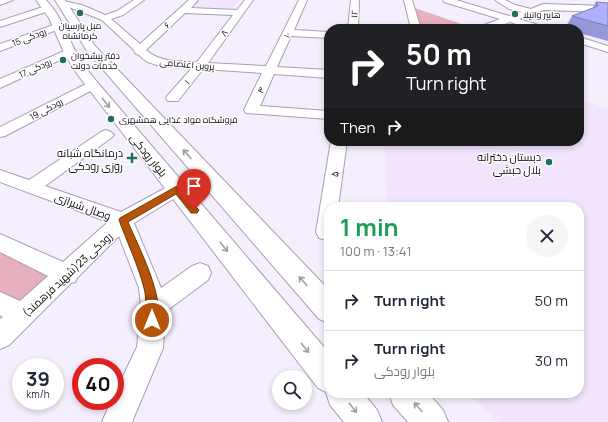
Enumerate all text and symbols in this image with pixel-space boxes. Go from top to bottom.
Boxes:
marker: مبل پارسیان کرمانشاه [75,8,85,18]
place label: هایپر وانیلا [523,8,561,21]
street label: ۱۲ [347,9,361,18]
marker: هایپر وانیلا [510,9,520,19]
place label: مبل پارسیان کرمانشاه [59,19,102,42]
street label: ۶ [161,19,173,31]
street label: رودکی 15 [10,25,48,49]
street label: ۸ [217,27,231,39]
street label: ۱۰ [280,30,294,40]
text: 50 m [406,35,472,73]
icon: right [340,40,392,92]
place label: دفتر پیشخوان خدمات دولت [71,49,120,72]
street label: رودکی 17 [16,55,54,81]
marker: دفتر پیشخوان خدمات دولت [58,55,68,65]
street label: پروین اعتصامی [159,55,216,73]
text: Turn right [406,71,487,95]
street label: ۱ [181,77,193,87]
street label: ۳ [254,84,268,96]
street label: رودکی 19 [27,95,65,123]
one-way arrow [102,97,111,108]
place label: فروشگاه مواد غذایی همشهری [119,113,238,126]
marker: فروشگاه مواد غذایی همشهری [106,114,116,124]
icon: right [383,116,405,138]
text: Then [340,117,375,138]
street label: بلوار رودکی [127,130,171,180]
place label: درمانگاه شبانه روزی رودکی [57,145,123,173]
one-way arrow [183,149,192,159]
place label: دبستان دخترانه بلال حبشی [477,149,541,177]
marker: درمانگاه شبانه روزی رودکی [126,152,138,164]
marker: دبستان دخترانه بلال حبشی [544,157,554,167]
pin [177,169,211,210]
street label: ۵ [326,170,342,178]
icon: arrive [183,175,205,197]
street label: وصال شیرازی [53,189,113,223]
text: 1 min [340,210,399,243]
button: close [526,215,568,257]
street label: رودکی 23(شهید فرهمند) [19,228,115,320]
one-way arrow [219,242,228,252]
text: 100 m · 13:41 [340,242,412,260]
one-way arrow [298,276,307,286]
icon: right [340,290,362,312]
text: Turn right [374,290,445,311]
text: 50 m [534,290,568,311]
position arrow [131,299,173,341]
text: Turn right [374,338,445,359]
one-way arrow [301,343,310,354]
icon: right [340,350,362,372]
text: 30 m [535,350,568,371]
speed limit sign: 40 [72,358,124,410]
text: بلوار رودکی [374,362,435,380]
text: 39 [26,365,50,392]
map controls [272,370,312,410]
button: search [272,370,312,410]
text: km/h [26,387,50,401]
one-way arrow [349,402,358,413]
one-way arrow [413,402,422,413]

